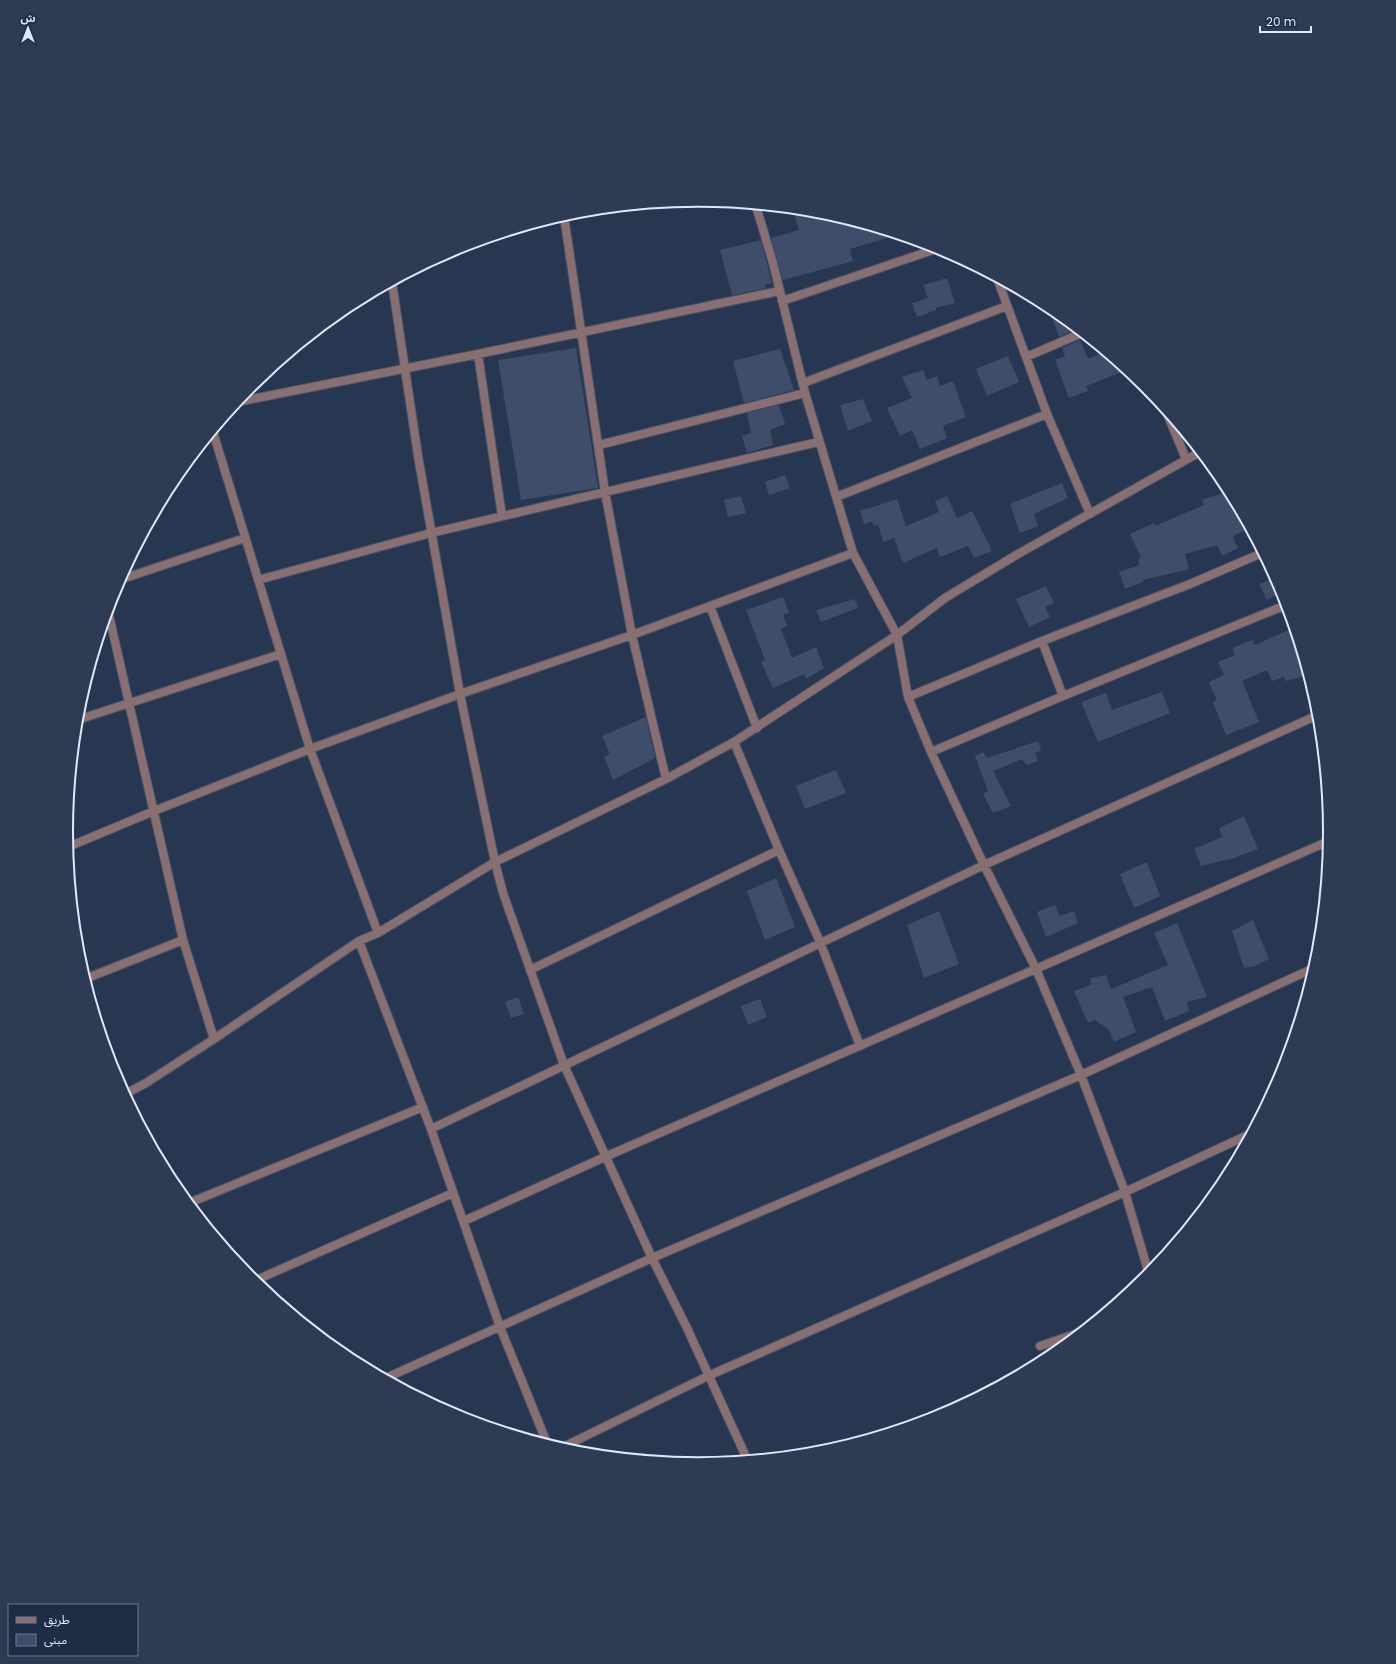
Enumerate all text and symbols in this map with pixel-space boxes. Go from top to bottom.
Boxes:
north arrow [8,8,48,48]
scale bar [1260,8,1311,34]
text: ش [20,10,36,26]
text: 20 m [1266,13,1296,30]
legend [8,1604,138,1656]
text: طريق [44,1611,70,1628]
text: مبنى [44,1631,67,1648]

